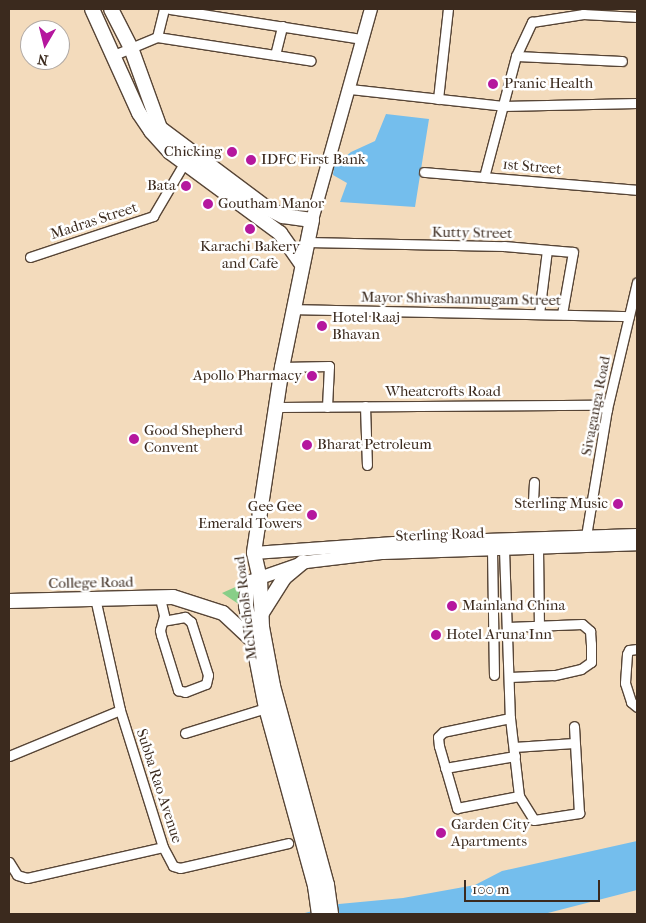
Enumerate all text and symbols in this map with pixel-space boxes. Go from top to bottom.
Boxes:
north arrow [20,20,70,70]
text: N [37,50,49,69]
place label: Pranic Health [504,75,593,93]
marker: Pranic Health [486,77,500,91]
place label: Chicking [164,143,222,161]
marker: Chicking [226,146,238,158]
place label: IDFC First Bank [261,151,366,169]
marker: IDFC First Bank [245,154,257,166]
street label: 1st Street [502,155,562,179]
place label: Bata [147,177,176,195]
marker: Bata [180,180,192,192]
place label: Goutham Manor [218,195,324,213]
street label: Madras Street [48,198,140,244]
marker: Goutham Manor [202,198,214,210]
marker: Karachi Bakery and Cafe [244,223,256,235]
street label: Kutty Street [432,223,512,243]
place label: Karachi Bakery and Cafe [200,237,300,272]
street label: Mayor Shivashanmugam Street [361,288,561,310]
place label: Hotel Raaj Bhavan [332,308,400,343]
marker: Hotel Raaj Bhavan [316,320,328,332]
street label: Sivaganga Road [577,355,615,457]
place label: Apollo Pharmacy [193,367,302,385]
marker: Apollo Pharmacy [306,370,318,382]
street label: Wheatcrofts Road [385,383,501,401]
place label: Good Shepherd Convent [144,421,243,456]
marker: Good Shepherd Convent [128,433,140,445]
place label: Bharat Petroleum [317,436,432,454]
marker: Bharat Petroleum [301,439,313,451]
place label: Sterling Music [514,495,608,513]
place label: Gee Gee Emerald Towers [198,497,302,532]
marker: Sterling Music [612,498,624,510]
marker: Gee Gee Emerald Towers [306,509,318,521]
street label: Sterling Road [395,524,485,546]
street label: McNichols Road [231,555,261,661]
street label: College Road [48,573,134,593]
place label: Mainland China [462,597,566,615]
marker: Mainland China [446,600,458,612]
place label: Hotel Aruna Inn [446,626,552,644]
marker: Hotel Aruna Inn [430,629,442,641]
street label: Subba Rao Avenue [132,727,186,845]
place label: Garden City Apartments [451,815,530,850]
marker: Garden City Apartments [435,827,447,839]
scale bar [466,870,602,902]
text: 100 m [472,880,510,898]

